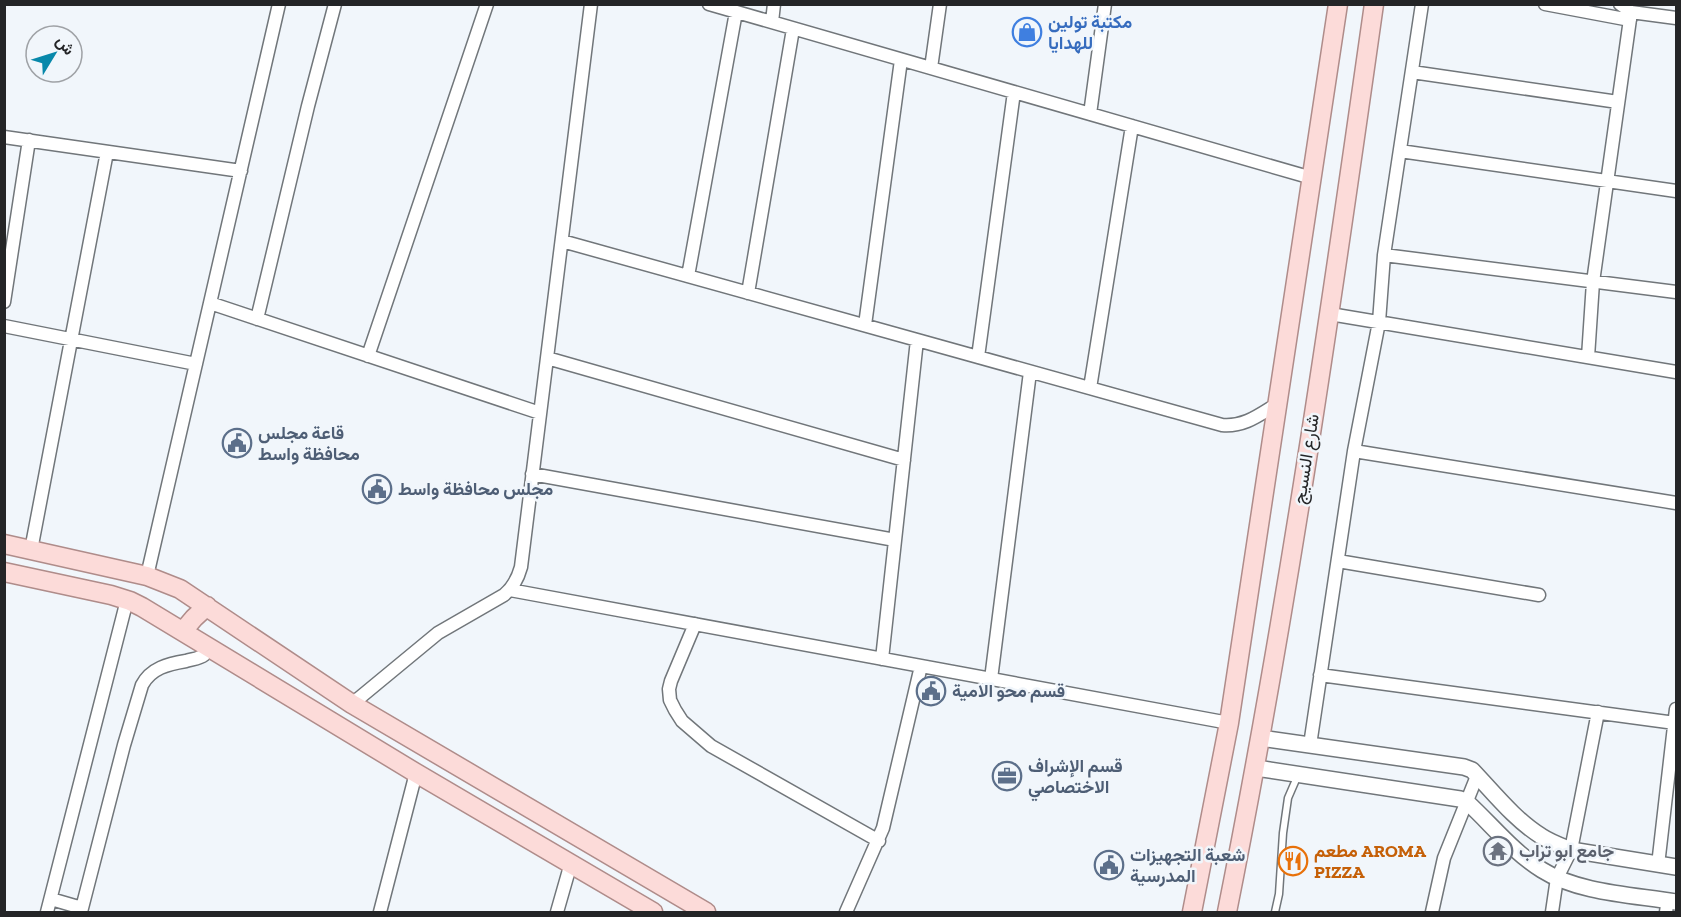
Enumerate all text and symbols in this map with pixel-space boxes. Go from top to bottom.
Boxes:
place label: مكتبة تولين للهدايا [1048,11,1132,54]
shop icon: مكتبة تولين للهدايا [1011,16,1043,48]
north arrow [24,24,84,84]
text: ش [52,32,79,59]
street label: شارع النسيج [1288,412,1325,506]
place label: قاعة مجلس محافظة واسط [258,422,360,465]
public building icon: قاعة مجلس محافظة واسط [221,427,253,459]
public building icon: مجلس محافظة واسط [361,473,393,505]
place label: مجلس محافظة واسط [398,478,554,500]
public building icon: قسم محو الامية [915,675,947,707]
place label: قسم محو الامية [952,680,1065,703]
place label: قسم الإشراف الاختصاصي [1028,755,1123,802]
office icon: قسم الإشراف الاختصاصي [991,760,1023,792]
temple icon: جامع ابو تراب [1482,835,1514,867]
place label: مطعم AROMA PIZZA [1314,840,1427,883]
place label: جامع ابو تراب [1519,840,1614,863]
place label: شعبة التجهيزات المدرسية [1130,844,1245,887]
restaurant icon: مطعم AROMA PIZZA [1277,845,1309,877]
public building icon: شعبة التجهيزات المدرسية [1093,849,1125,881]

